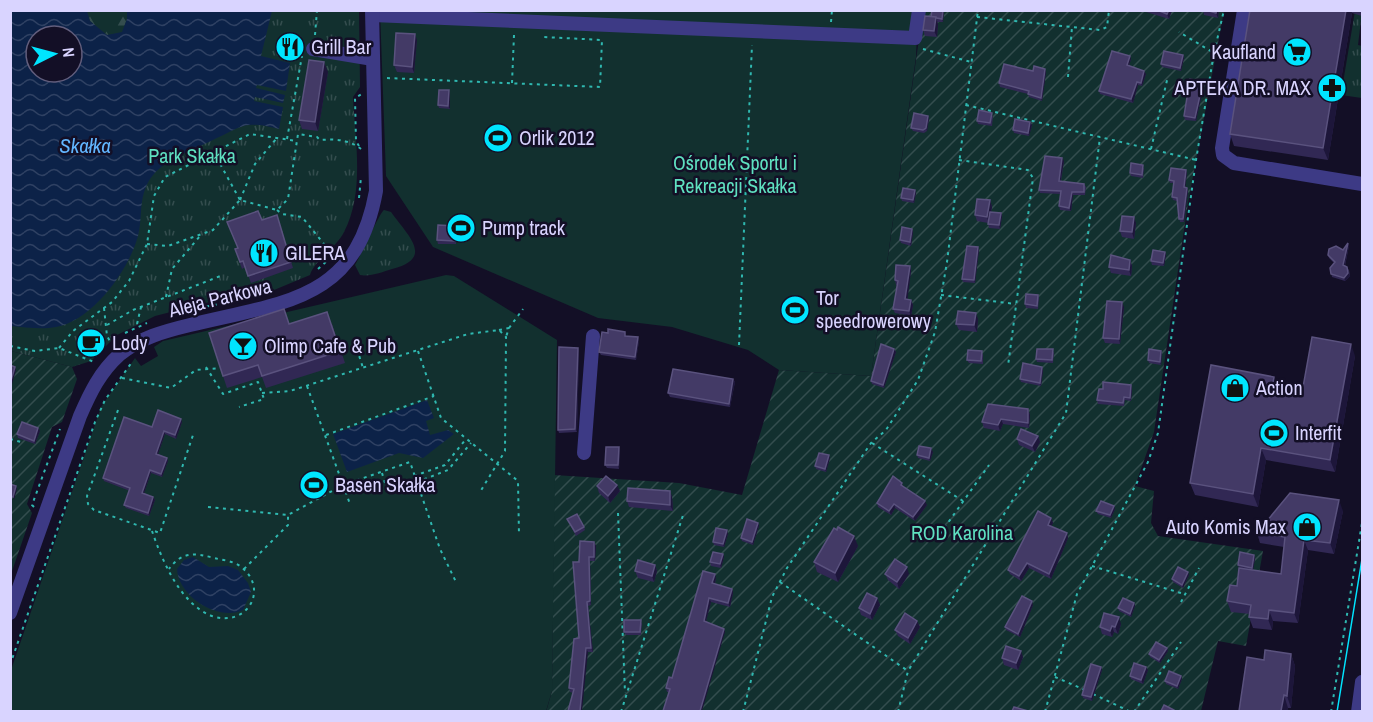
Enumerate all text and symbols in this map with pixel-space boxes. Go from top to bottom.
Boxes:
north arrow [24,24,84,84]
restaurant icon: Grill Bar [274,31,306,63]
place label: Grill Bar [311,33,372,60]
supermarket icon: Kaufland [1281,36,1313,68]
place label: Kaufland [1211,38,1276,65]
text: N [57,47,80,58]
pharmacy icon: APTEKA DR. MAX [1316,72,1348,104]
place label: APTEKA DR. MAX [1173,74,1311,101]
sports icon: Orlik 2012 [482,122,514,154]
place label: Orlik 2012 [519,124,595,151]
water label: Skałka [59,131,111,160]
park label: Park Skałka [148,142,236,169]
park label: Ośrodek Sportu i Rekreacji Skałka [673,149,797,199]
sports icon: Pump track [445,212,477,244]
place label: Pump track [482,214,566,241]
restaurant icon: GILERA [248,237,280,269]
place label: GILERA [285,239,345,266]
street label: Aleja Parkowa [165,272,274,324]
place label: Tor speedrowerowy [816,284,932,334]
sports icon: Tor speedrowerowy [779,294,811,326]
cafe icon: Lody [75,327,107,359]
place label: Lody [112,329,148,356]
bar icon: Olimp Cafe & Pub [227,330,259,362]
place label: Olimp Cafe & Pub [264,332,396,359]
shop icon: Action [1219,372,1251,404]
place label: Action [1255,374,1303,401]
sports icon: Interfit [1258,417,1290,449]
place label: Interfit [1295,419,1342,446]
sports icon: Basen Skałka [298,469,330,501]
place label: Basen Skałka [335,471,435,498]
shop icon: Auto Komis Max [1291,511,1323,543]
place label: Auto Komis Max [1165,513,1287,540]
park label: ROD Karolina [911,519,1013,546]

